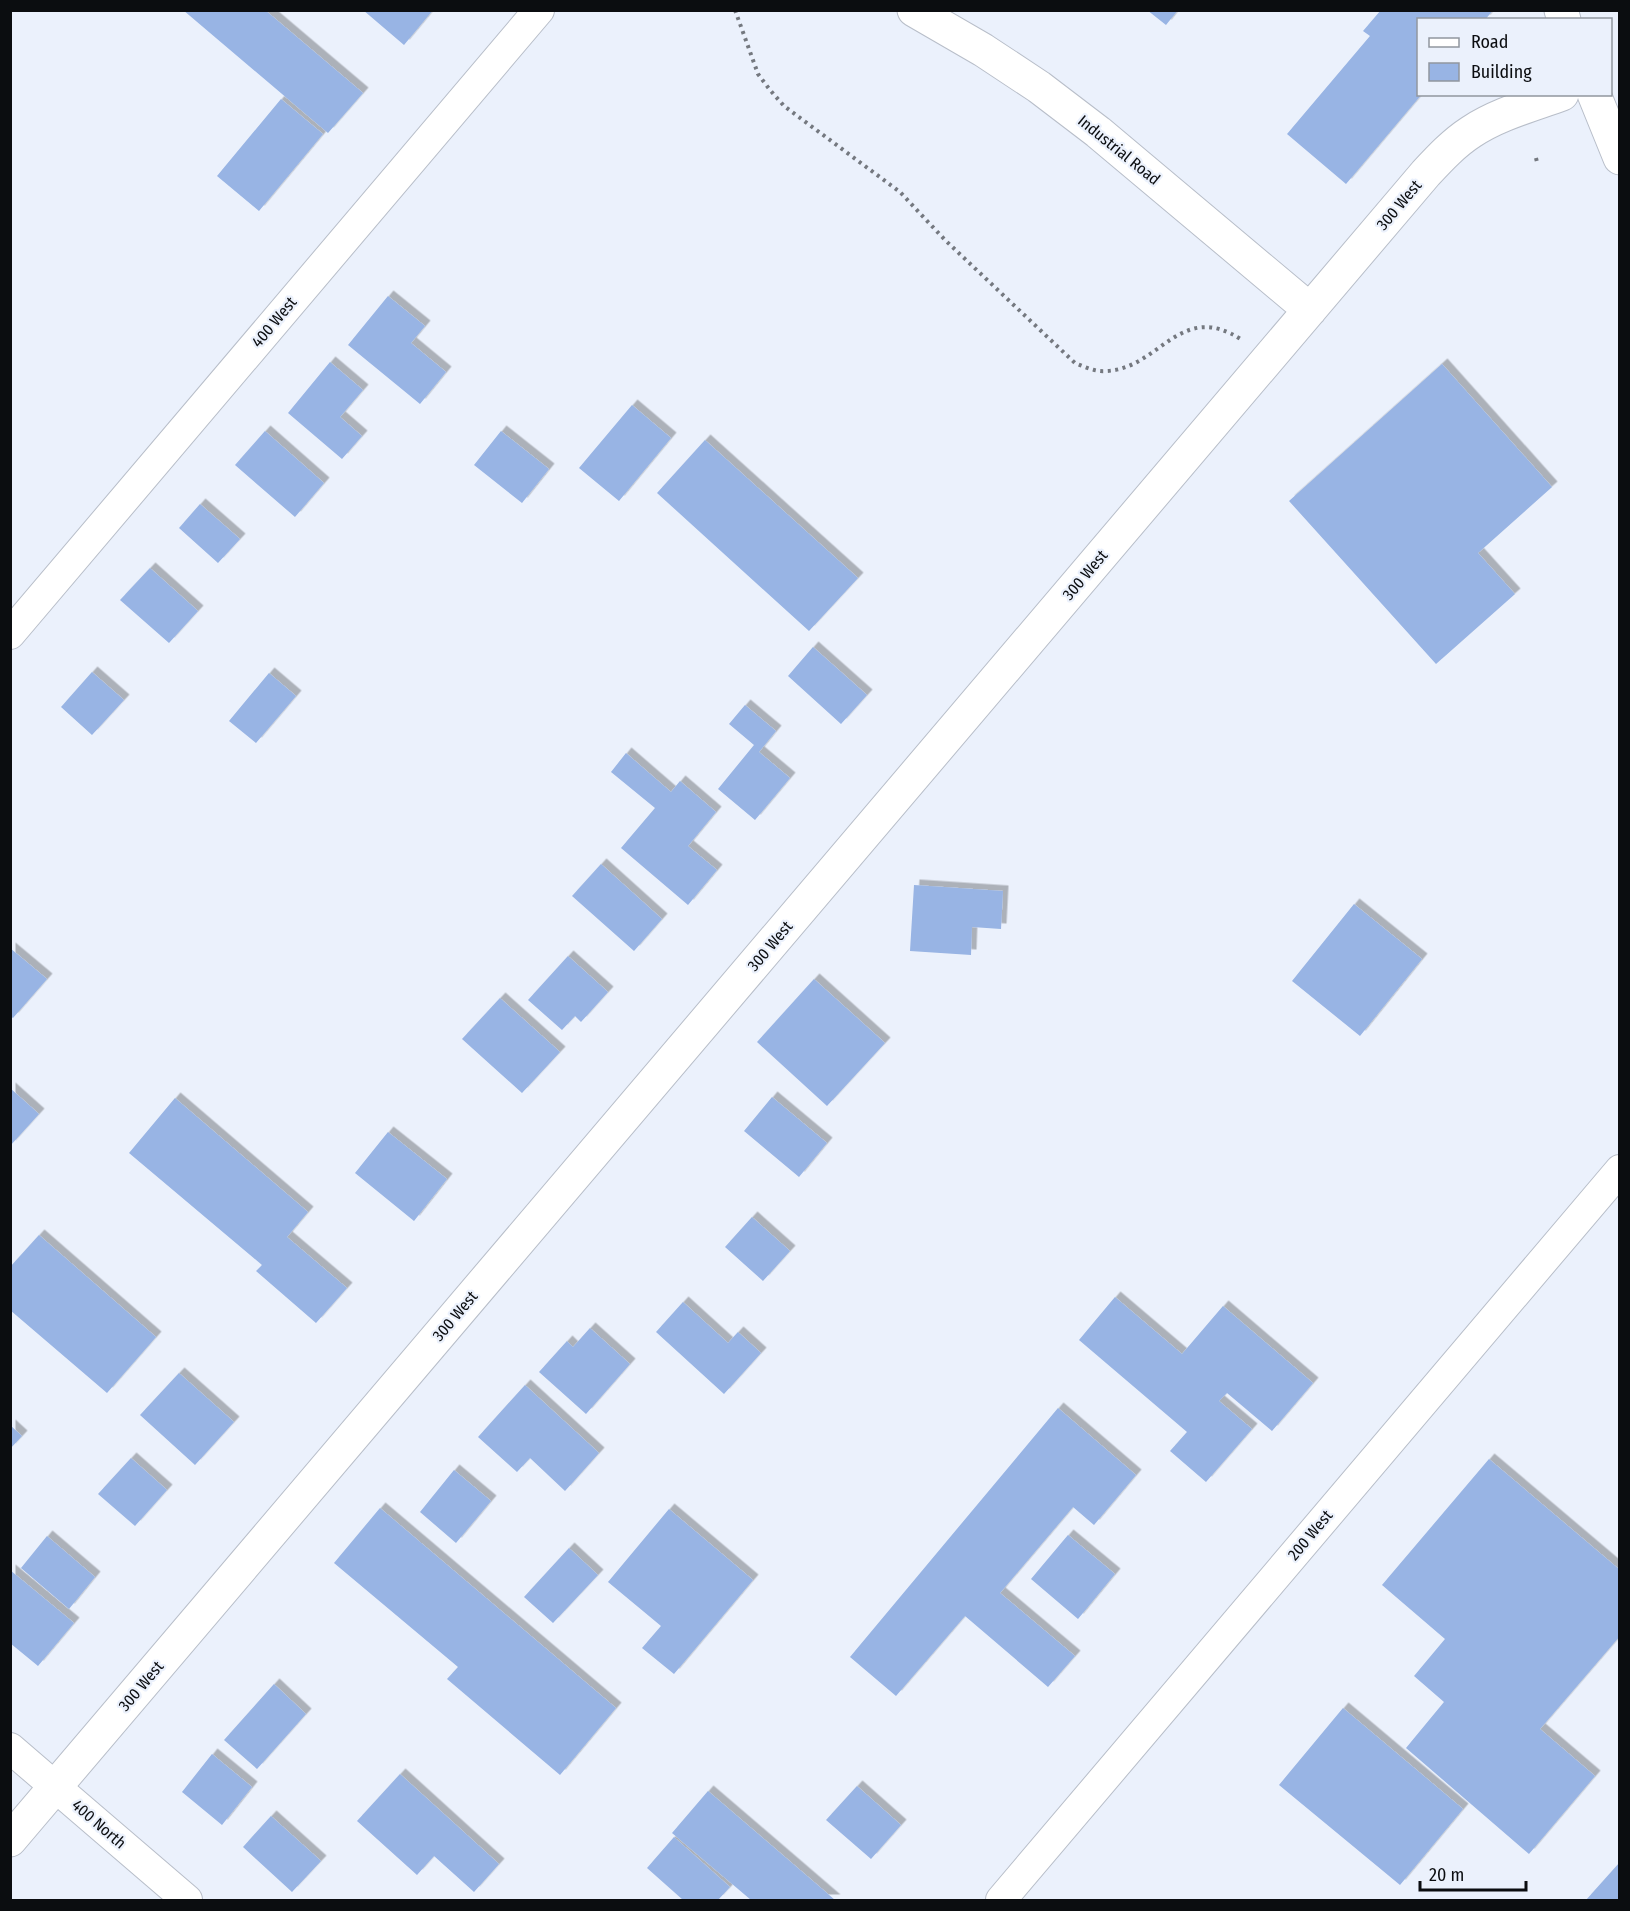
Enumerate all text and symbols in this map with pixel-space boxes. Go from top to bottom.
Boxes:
legend [1417,18,1612,96]
text: Road [1471,31,1508,53]
text: Building [1471,61,1532,83]
street label: Industrial Road [1074,111,1164,189]
street label: 300 West [1373,176,1426,234]
street label: 400 West [247,292,301,351]
street label: 300 West [1059,546,1112,604]
street label: 300 West [744,917,797,975]
street label: 300 West [429,1287,482,1345]
street label: 200 West [1284,1506,1337,1564]
street label: 300 West [115,1657,168,1715]
street label: 400 North [68,1795,130,1853]
scale bar [1420,1854,1526,1892]
text: 20 m [1429,1864,1464,1886]

